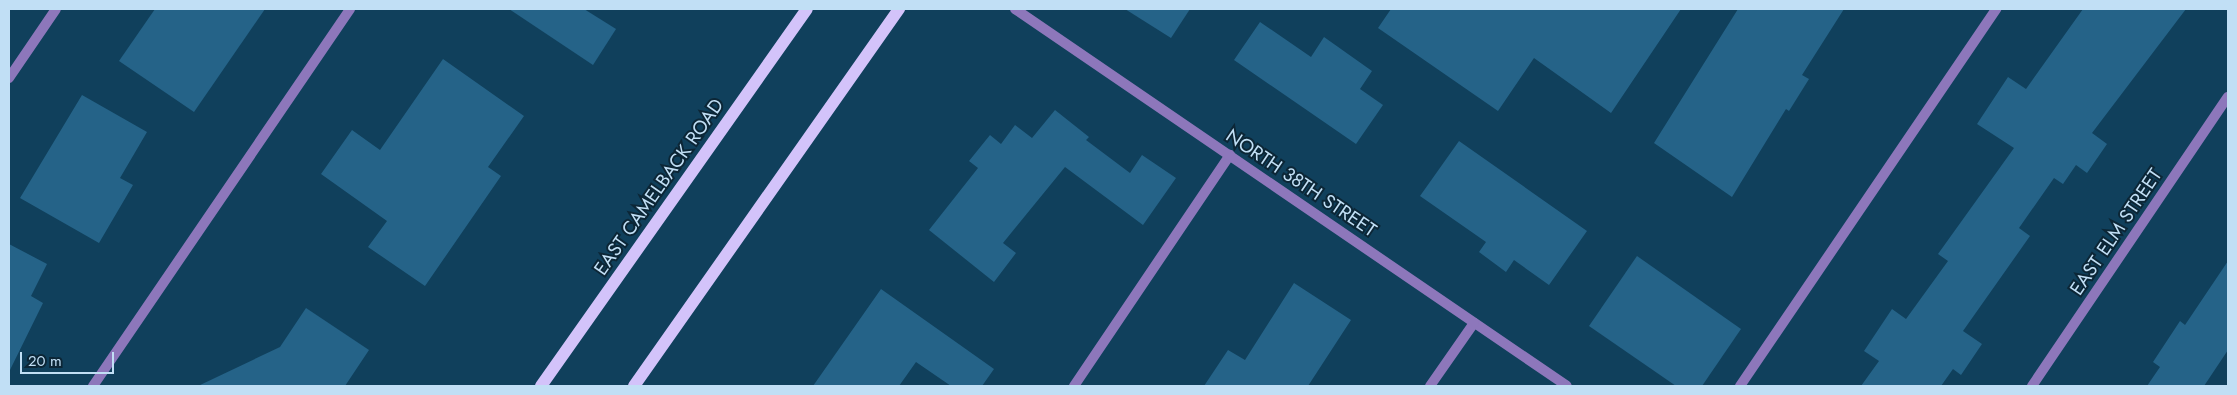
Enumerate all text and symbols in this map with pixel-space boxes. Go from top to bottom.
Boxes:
street label: EAST CAMELBACK ROAD [589,95,729,279]
street label: NORTH 38TH STREET [1221,124,1381,242]
street label: EAST ELM STREET [2065,164,2167,300]
scale bar [22,342,116,374]
text: 20 m [28,350,62,372]

